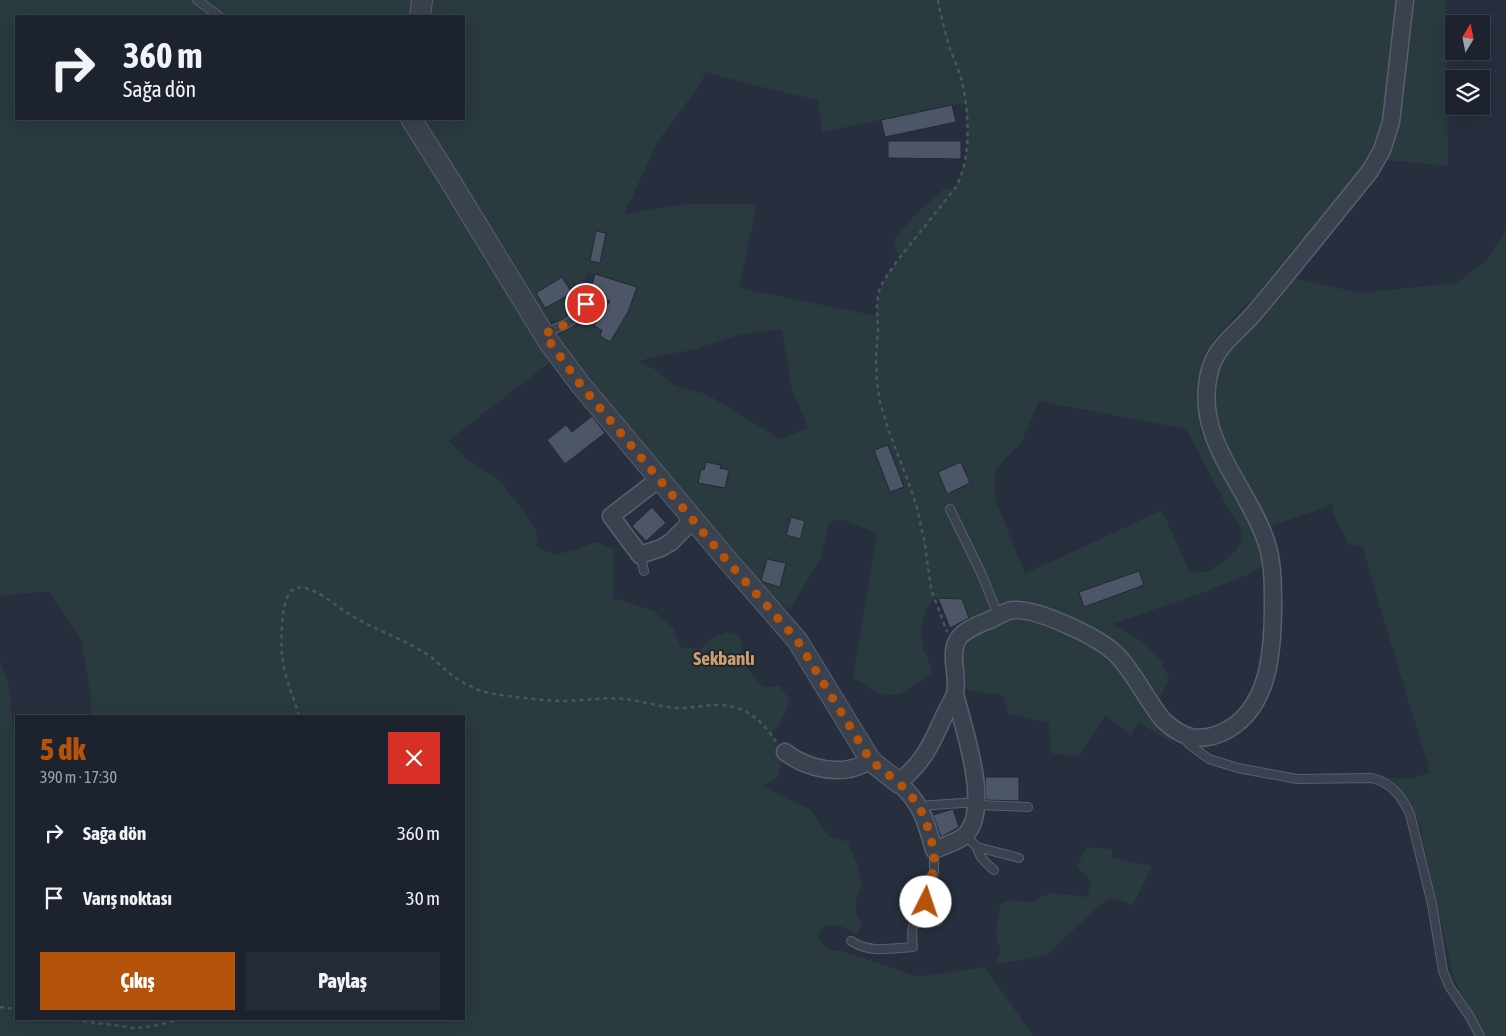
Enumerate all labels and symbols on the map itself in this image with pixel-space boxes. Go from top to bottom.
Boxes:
north arrow [1445,15,1490,60]
pin [565,283,607,325]
district label: Sekbanlı [693,647,755,669]
position arrow [899,875,951,927]

